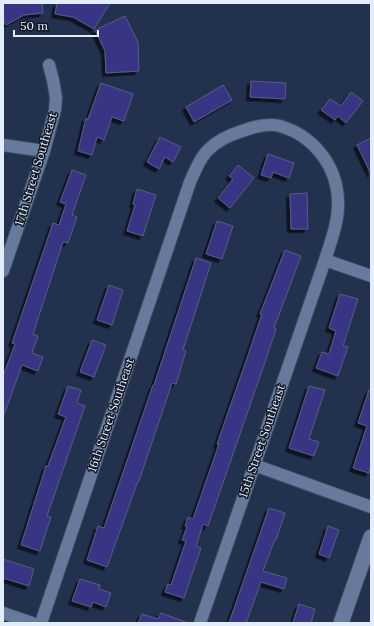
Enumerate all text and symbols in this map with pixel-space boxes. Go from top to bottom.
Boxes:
scale bar [14,12,98,38]
text: 50 m [20,18,48,33]
street label: 17th Street Southeast [11,110,60,227]
street label: 16th Street Southeast [84,356,137,474]
street label: 15th Street Southeast [235,382,288,499]

